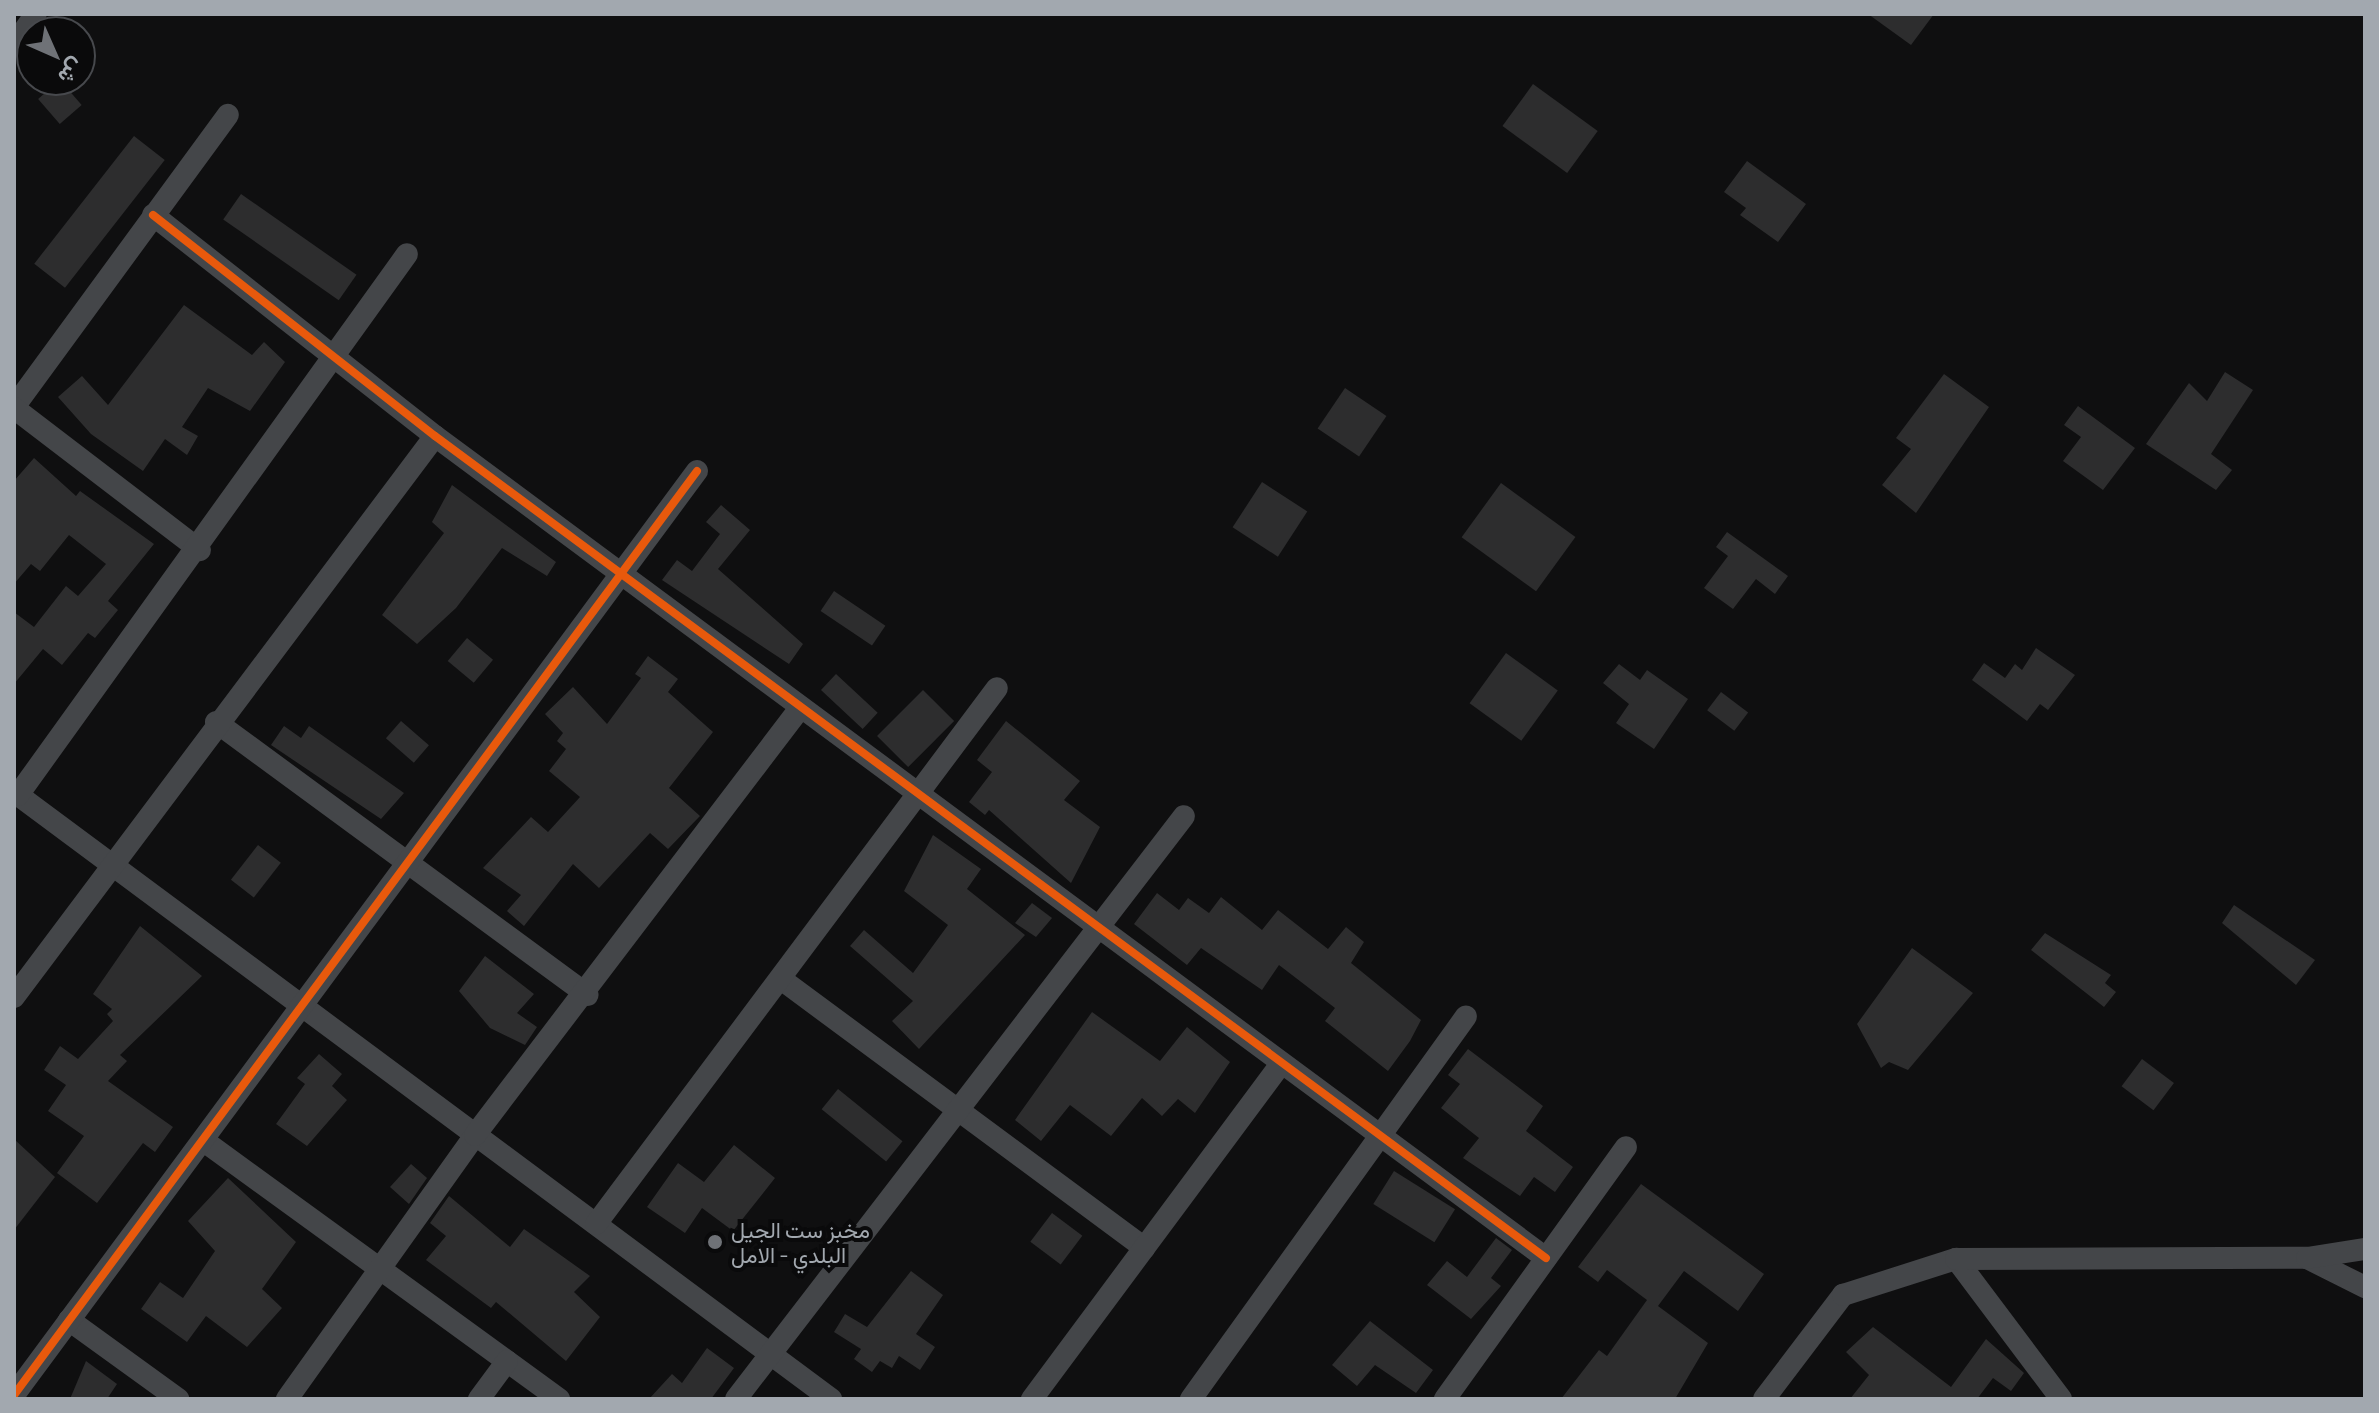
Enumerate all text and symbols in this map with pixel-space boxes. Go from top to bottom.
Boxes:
north arrow [16,16,96,96]
text: ش [53,53,91,91]
place label: مخبز ست الجيل البلدي - الامل [731,1216,870,1268]
marker: مخبز ست الجيل البلدي - الامل [706,1233,724,1251]

